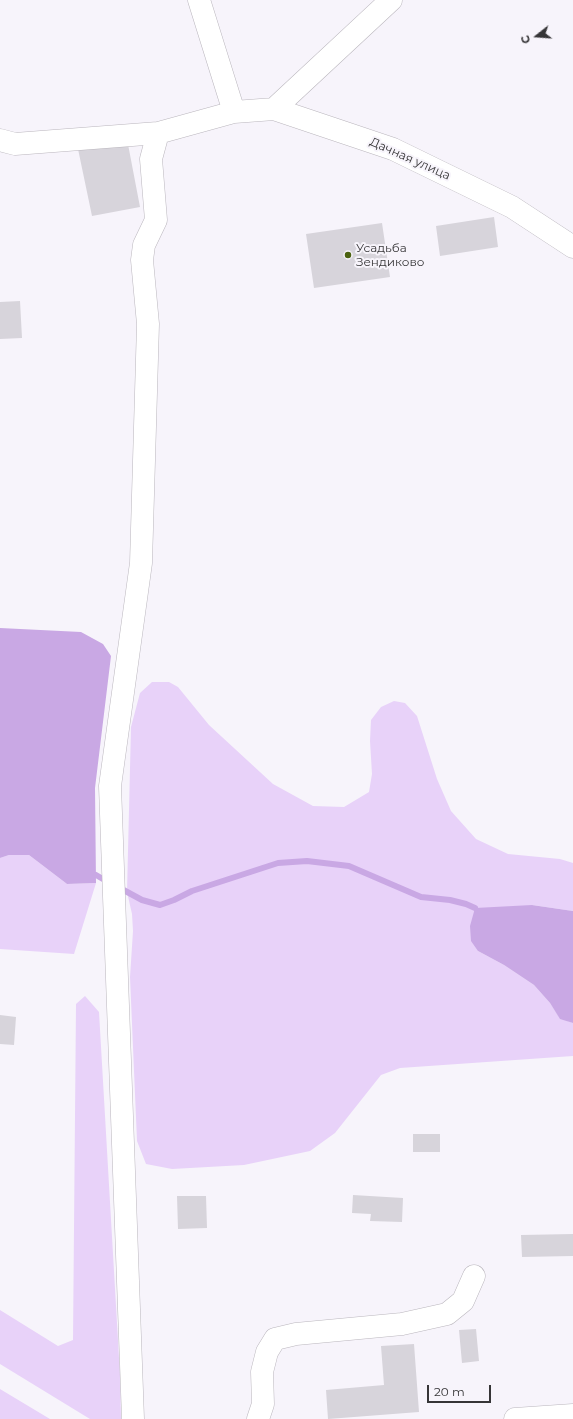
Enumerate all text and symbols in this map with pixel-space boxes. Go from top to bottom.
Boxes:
north arrow [517,16,557,56]
text: С [518,34,533,45]
street label: Дачная улица [367,135,453,183]
place label: Усадьба Зендиково [356,241,424,269]
marker: Усадьба Зендиково [343,250,353,260]
scale bar [429,1377,493,1403]
text: 20 m [434,1384,465,1399]

